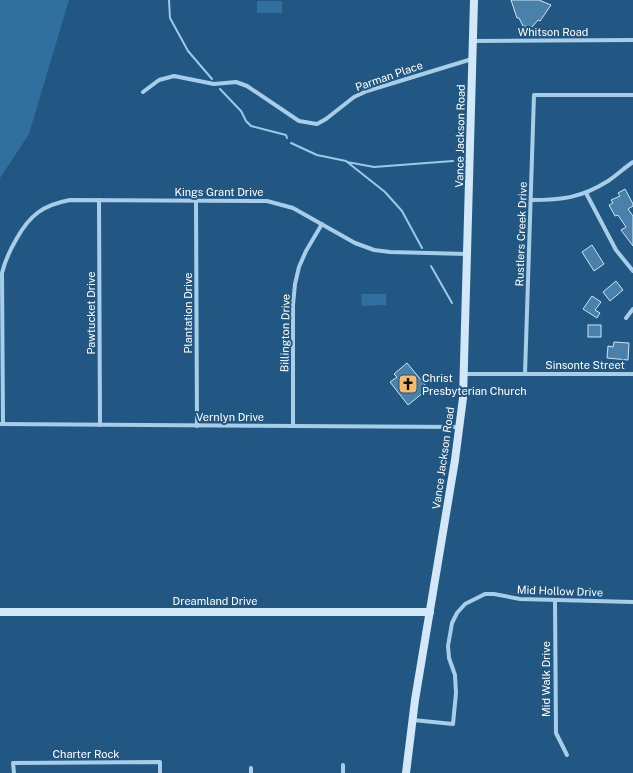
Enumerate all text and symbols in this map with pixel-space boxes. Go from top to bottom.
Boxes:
street label: Whitson Road [518,26,588,38]
street label: Parman Place [354,59,424,93]
street label: Vance Jackson Road [453,84,467,188]
street label: Rustlers Creek Drive [513,182,529,286]
street label: Kings Grant Drive [174,186,264,198]
street label: Pawtucket Drive [85,271,97,355]
street label: Plantation Drive [182,272,194,354]
street label: Billington Drive [278,294,292,372]
street label: Sinsonte Street [545,359,625,371]
place label: Christ Presbyterian Church [422,372,527,397]
church icon: Christ Presbyterian Church [397,373,419,395]
street label: Vance Jackson Road [430,406,456,510]
street label: Vernlyn Drive [196,411,264,423]
street label: Mid Hollow Drive [517,583,603,599]
street label: Dreamland Drive [173,595,257,607]
street label: Mid Walk Drive [540,641,552,717]
street label: Charter Rock [52,748,120,760]

